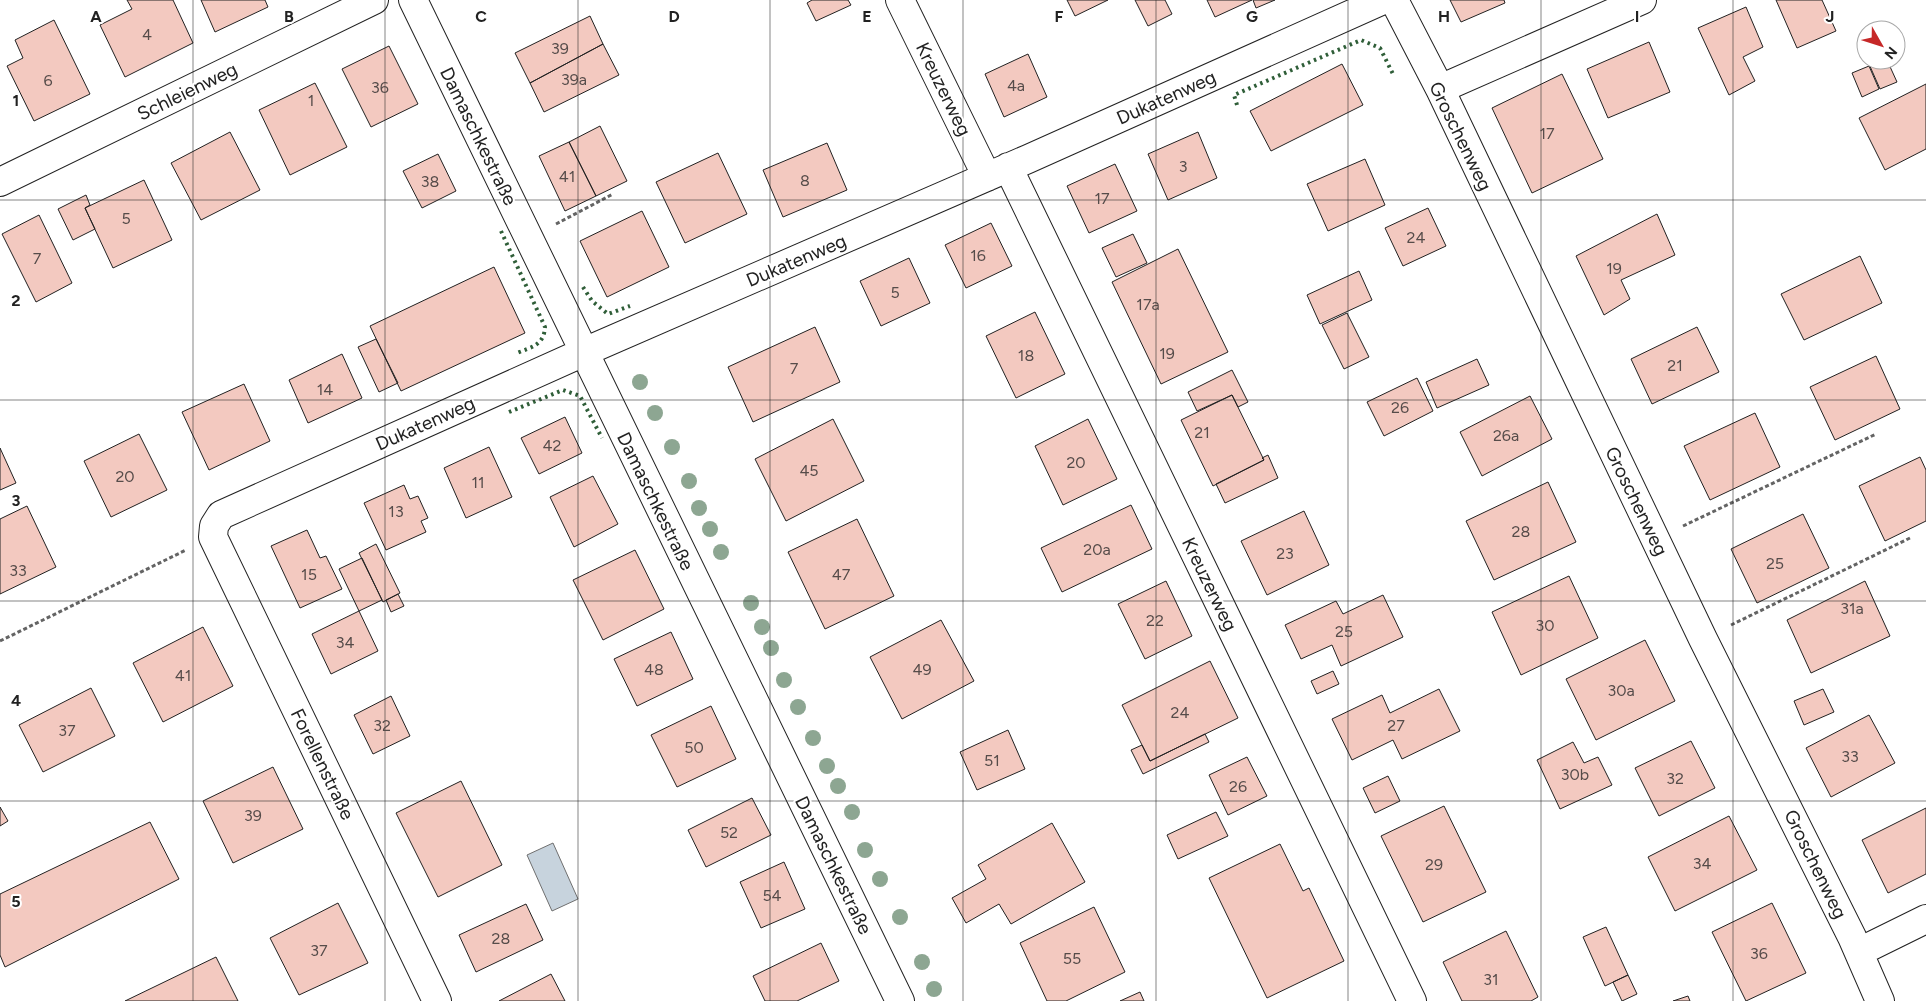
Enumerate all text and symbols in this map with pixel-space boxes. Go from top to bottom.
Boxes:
text: A [90,7,102,26]
text: B [284,7,294,26]
text: C [475,7,487,26]
text: D [668,7,680,26]
text: E [862,7,872,26]
text: F [1055,7,1064,26]
text: G [1246,7,1258,26]
text: H [1438,7,1450,26]
text: I [1635,7,1639,26]
text: J [1826,7,1834,26]
north arrow [1856,20,1906,70]
house number: 4 [142,25,152,44]
house number: 39 [551,39,569,58]
street label: Kreuzerweg [911,39,976,140]
text: N [1881,43,1901,62]
street label: Schleienweg [133,57,241,126]
street label: Damaschkestraße [435,63,522,209]
street label: Dukatenweg [1113,65,1220,130]
house number: 39a [561,70,587,89]
house number: 6 [43,71,53,90]
house number: 4a [1007,76,1025,95]
house number: 36 [371,78,389,97]
street label: Groschenweg [1424,78,1497,195]
text: 1 [13,91,19,110]
house number: 1 [308,91,314,110]
house number: 17 [1539,124,1555,143]
house number: 3 [1179,157,1187,176]
house number: 41 [559,167,575,186]
house number: 8 [800,171,810,190]
house number: 38 [421,172,439,191]
house number: 17 [1094,189,1110,208]
house number: 5 [121,209,131,228]
house number: 24 [1407,228,1425,247]
street label: Dukatenweg [743,229,850,292]
house number: 16 [970,246,986,265]
house number: 7 [33,249,42,268]
house number: 19 [1606,259,1622,278]
house number: 5 [890,283,900,302]
text: 2 [11,291,21,310]
house number: 17a [1136,295,1160,314]
house number: 19 [1159,344,1175,363]
house number: 18 [1018,346,1034,365]
house number: 21 [1667,356,1683,375]
house number: 7 [790,359,799,378]
house number: 14 [317,380,333,399]
street label: Dukatenweg [372,391,479,456]
house number: 26 [1391,398,1409,417]
house number: 21 [1194,423,1210,442]
house number: 26a [1493,426,1519,445]
street label: Damaschkestraße [612,428,699,574]
house number: 42 [543,436,561,455]
street label: Groschenweg [1600,443,1673,560]
house number: 20 [1066,453,1086,472]
house number: 45 [799,461,819,480]
house number: 20 [115,467,135,486]
house number: 11 [471,473,485,492]
text: 3 [12,491,21,510]
house number: 13 [388,502,404,521]
house number: 28 [1512,522,1530,541]
street label: Kreuzerweg [1177,534,1242,635]
house number: 20a [1083,540,1111,559]
house number: 23 [1276,544,1294,563]
house number: 25 [1766,554,1784,573]
house number: 33 [9,561,27,580]
house number: 15 [301,565,317,584]
house number: 47 [832,565,851,584]
house number: 31a [1840,599,1864,618]
house number: 22 [1146,611,1164,630]
house number: 30 [1536,616,1554,635]
house number: 25 [1335,622,1353,641]
house number: 34 [336,633,354,652]
house number: 48 [644,660,664,679]
house number: 49 [913,660,932,679]
house number: 41 [175,666,191,685]
house number: 30a [1607,681,1635,700]
text: 4 [11,691,21,710]
house number: 24 [1171,703,1189,722]
street label: Forellenstraße [286,705,359,823]
house number: 32 [373,716,391,735]
house number: 27 [1387,716,1405,735]
house number: 37 [58,721,76,740]
house number: 50 [684,738,704,757]
house number: 33 [1841,747,1859,766]
house number: 51 [984,751,1000,770]
house number: 30b [1561,765,1589,784]
house number: 32 [1666,769,1684,788]
house number: 26 [1229,777,1247,796]
street label: Damaschkestraße [790,792,877,938]
house number: 39 [244,806,262,825]
street label: Groschenweg [1779,806,1852,923]
house number: 52 [720,823,738,842]
house number: 34 [1693,854,1711,873]
house number: 29 [1425,855,1443,874]
house number: 54 [762,886,782,905]
text: 5 [11,892,21,911]
house number: 28 [492,929,510,948]
house number: 37 [310,941,328,960]
house number: 36 [1750,944,1768,963]
house number: 55 [1063,949,1081,968]
house number: 31 [1483,970,1499,989]

